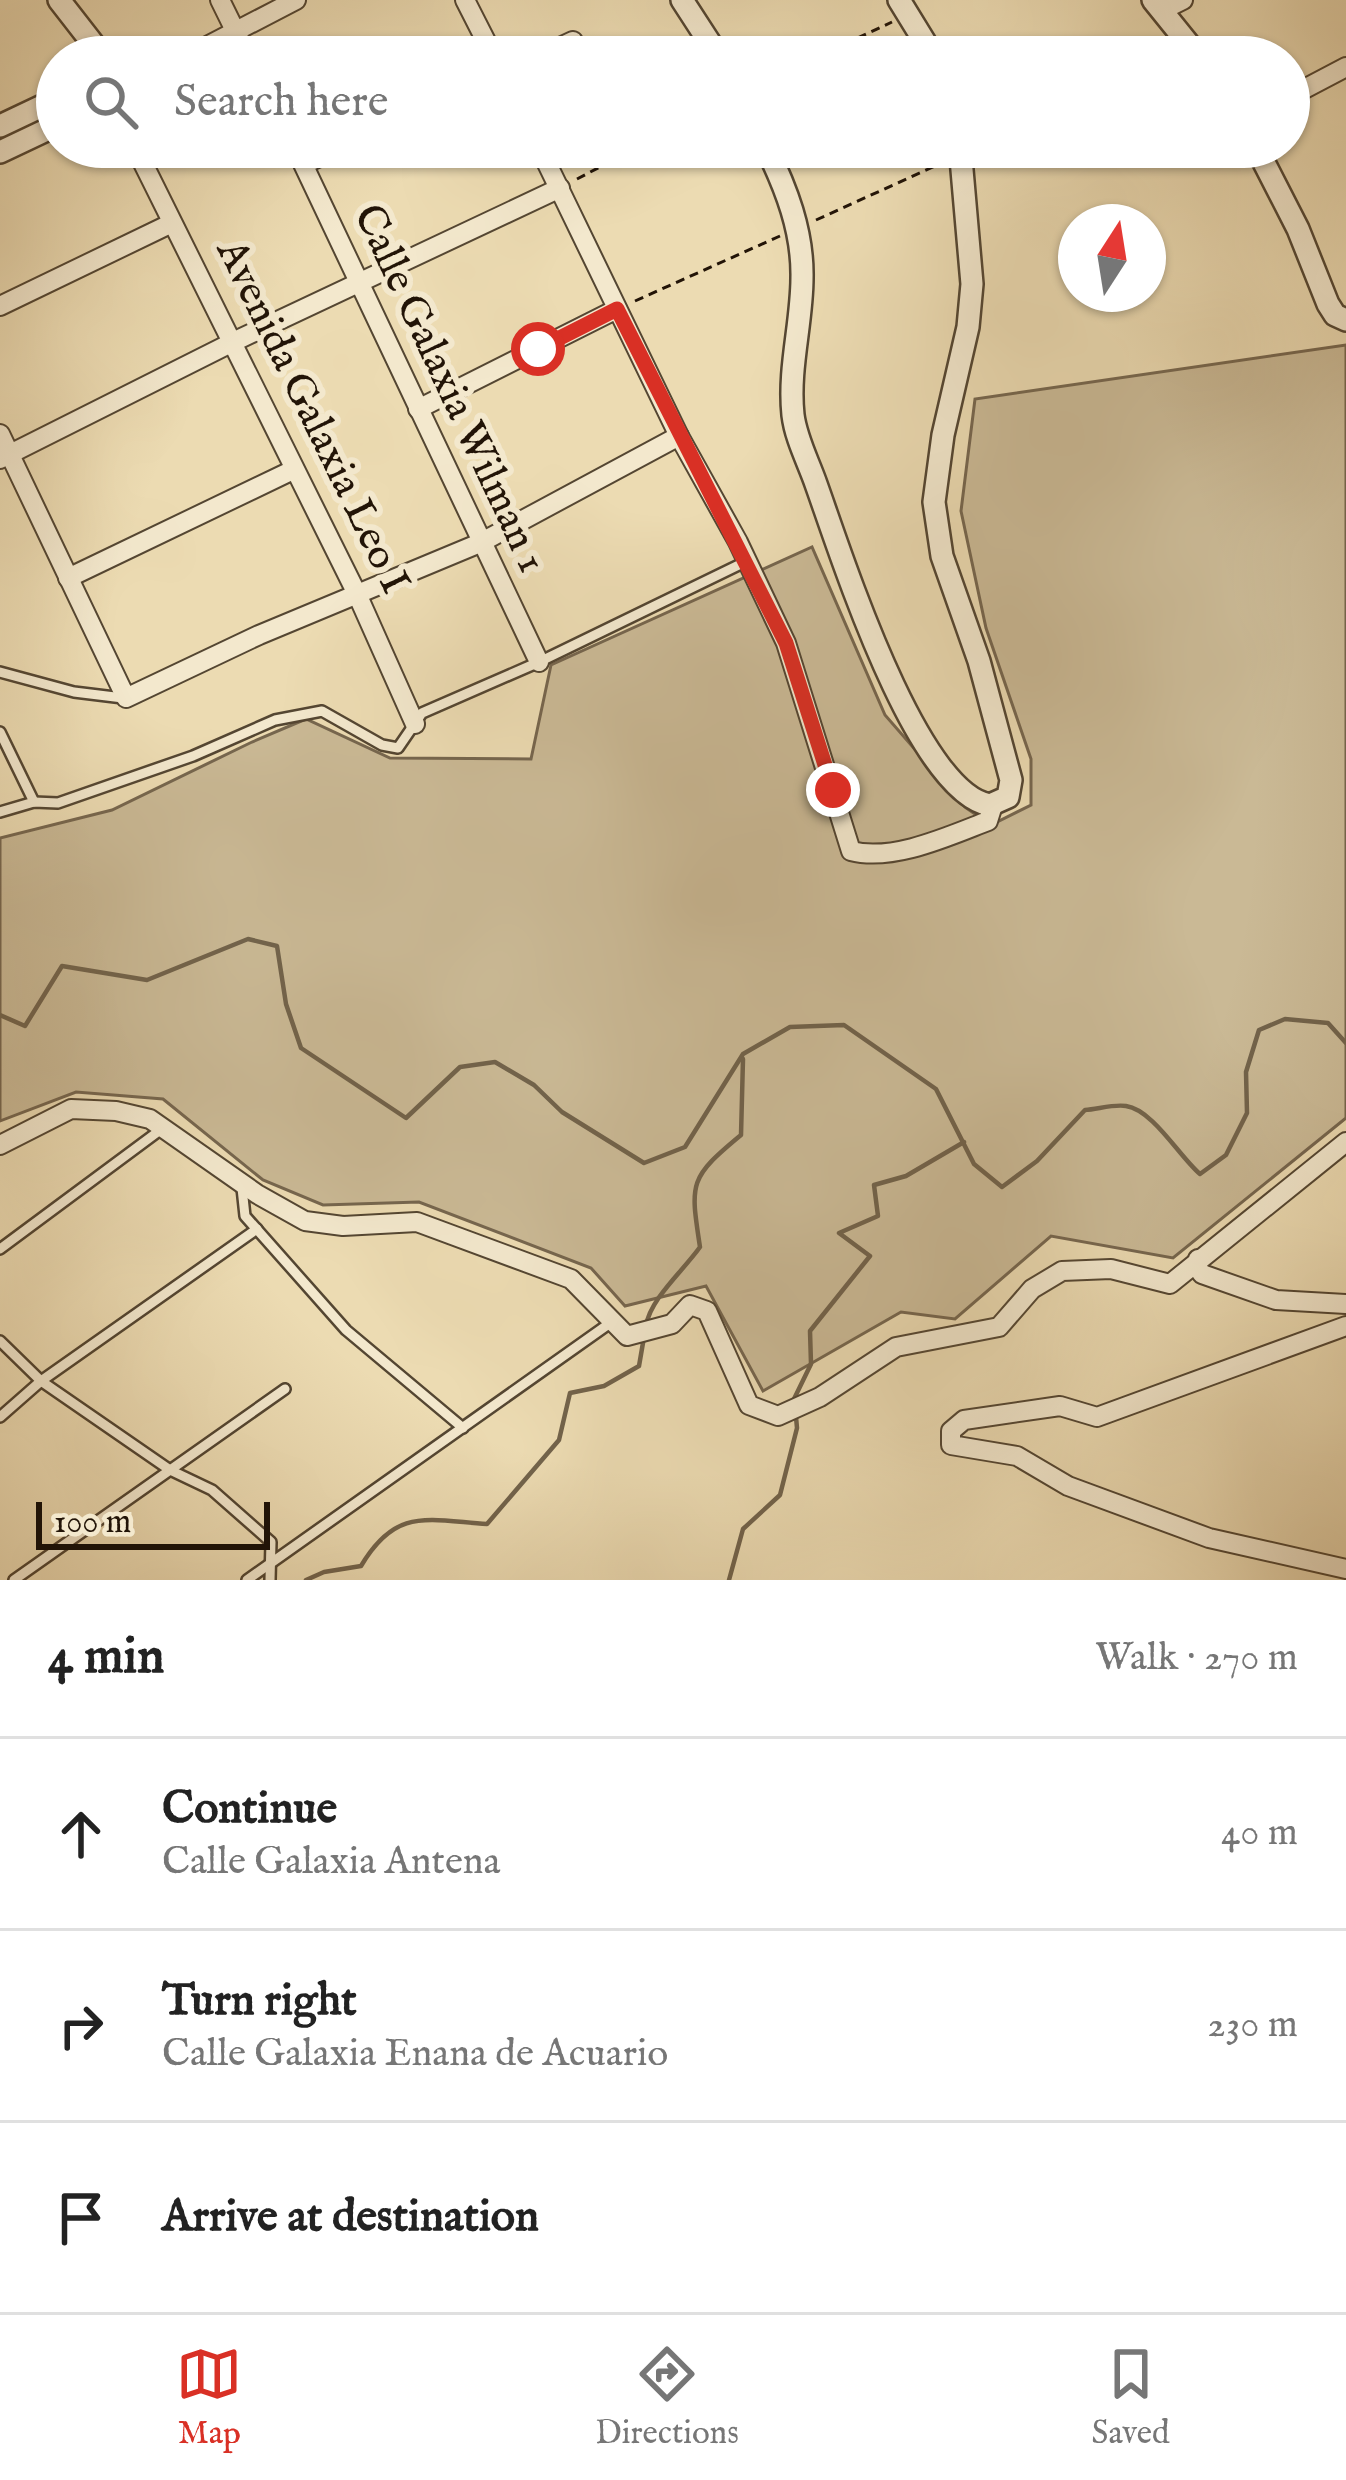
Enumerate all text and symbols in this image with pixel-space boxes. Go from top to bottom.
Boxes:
search box [36,36,1310,168]
icon: search [78,69,144,135]
text: Search here [174,74,388,131]
street label: Calle Galaxia Wilman 1 [340,196,558,582]
north arrow [1058,204,1166,312]
street label: Avenida Galaxia Leo I [203,230,421,603]
route start [511,322,565,376]
route end [806,763,860,817]
scale bar [36,1496,270,1549]
text: 100 m [54,1502,131,1544]
text: 4 min [48,1626,164,1691]
text: Walk · 270 m [1095,1634,1298,1683]
text: Continue [162,1781,337,1838]
icon: ahead [48,1801,114,1867]
text: 40 m [1221,1809,1298,1858]
text: Calle Galaxia Antena [162,1838,500,1887]
text: Turn right [162,1973,357,2030]
icon: right [48,1993,114,2059]
text: 230 m [1207,2001,1298,2050]
text: Calle Galaxia Enana de Acuario [162,2030,668,2079]
icon: arrive [48,2185,114,2251]
text: Arrive at destination [162,2189,539,2246]
tab: Map [176,2341,242,2455]
tab: Directions [595,2341,739,2455]
tab: Saved [1092,2341,1170,2455]

